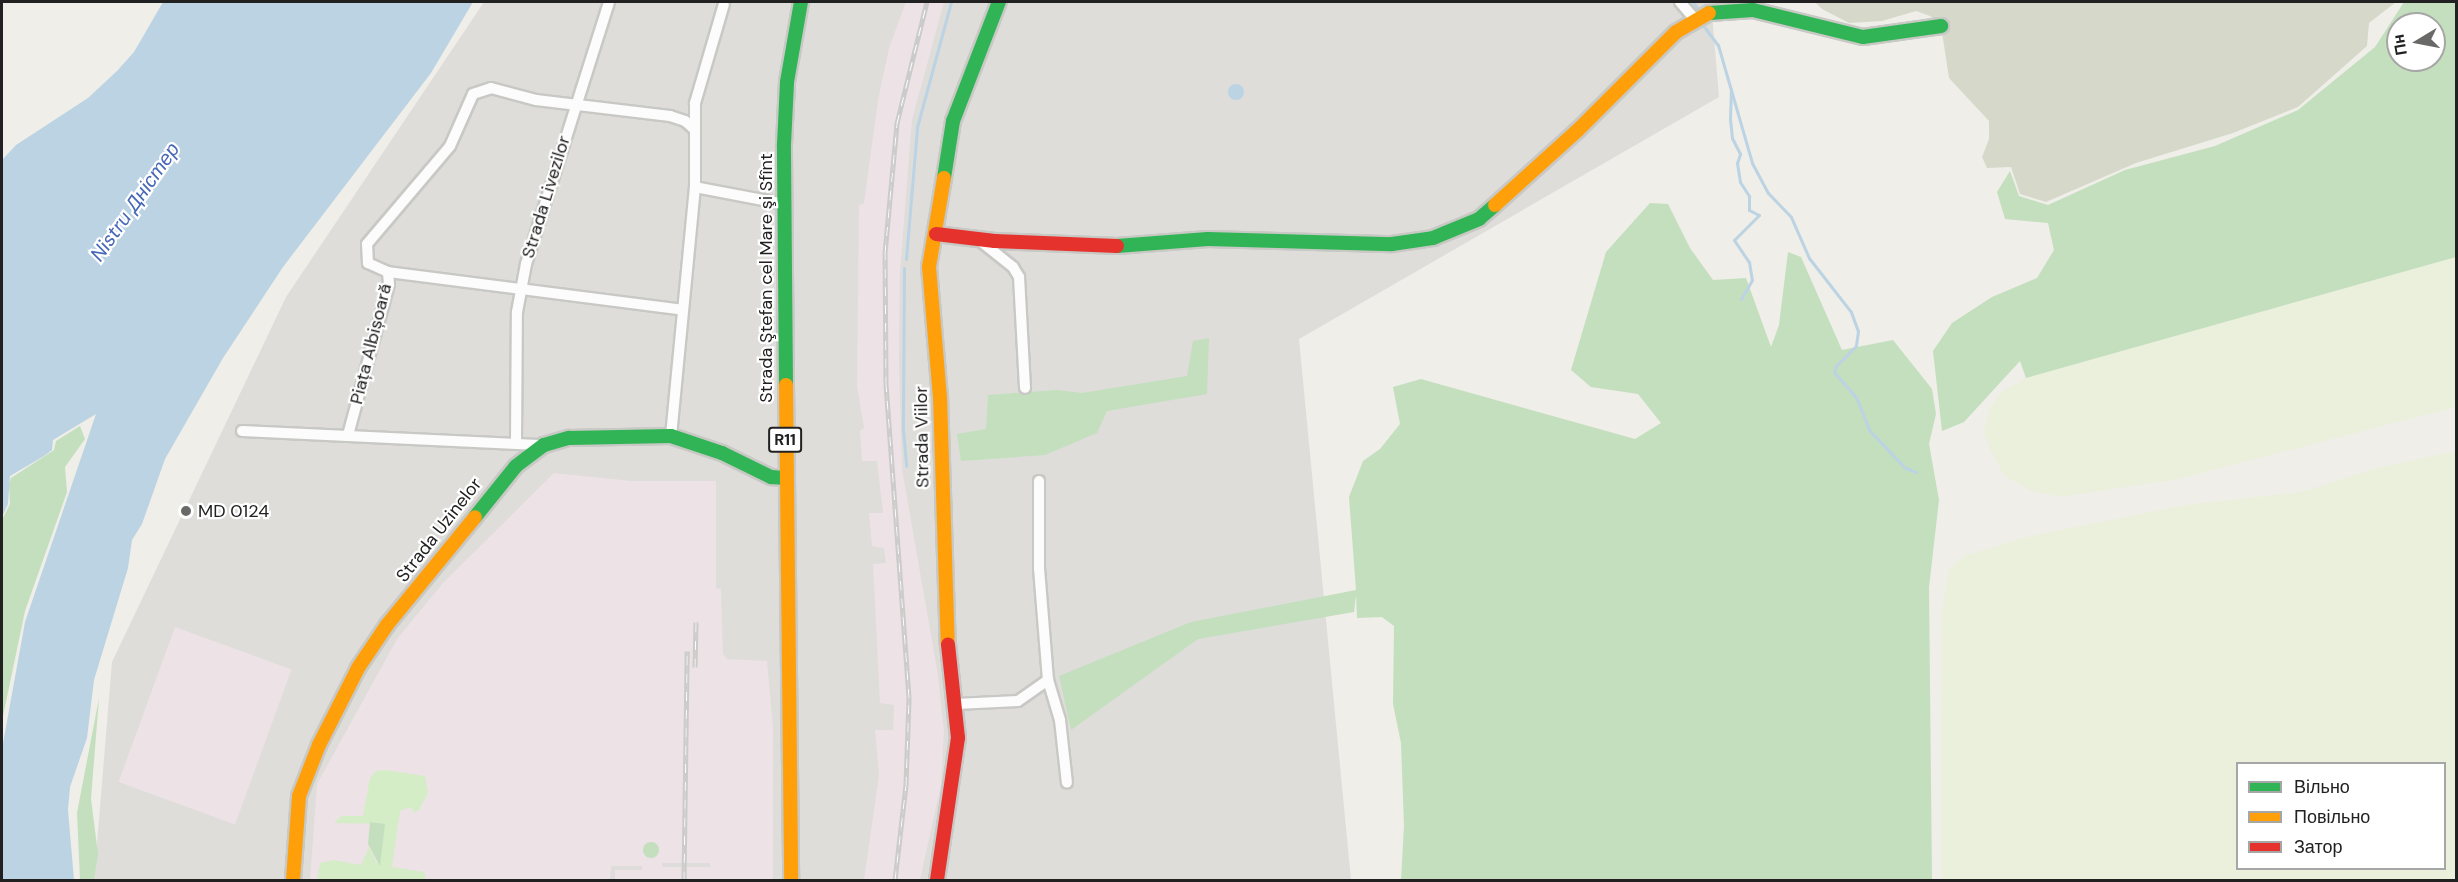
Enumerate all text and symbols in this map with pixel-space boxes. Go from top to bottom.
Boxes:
north arrow [2386,12,2446,72]
text: Пн [2388,33,2412,57]
street label: Strada Livezilor [517,133,575,261]
water label: Nistru Дністер [85,138,185,266]
street label: Strada Ştefan cel Mare şi Sfînt [755,153,777,403]
street label: Piața Albișoară [346,281,396,407]
street label: Strada Viilor [910,386,934,488]
road number: R11 [767,427,803,453]
street label: Strada Uzinelor [392,474,486,586]
place label: MD 0124 [198,500,269,522]
marker: MD 0124 [179,504,193,518]
legend [2236,762,2446,870]
text: Вільно [2294,775,2350,799]
text: Повільно [2294,805,2370,829]
text: Затор [2294,835,2343,859]

